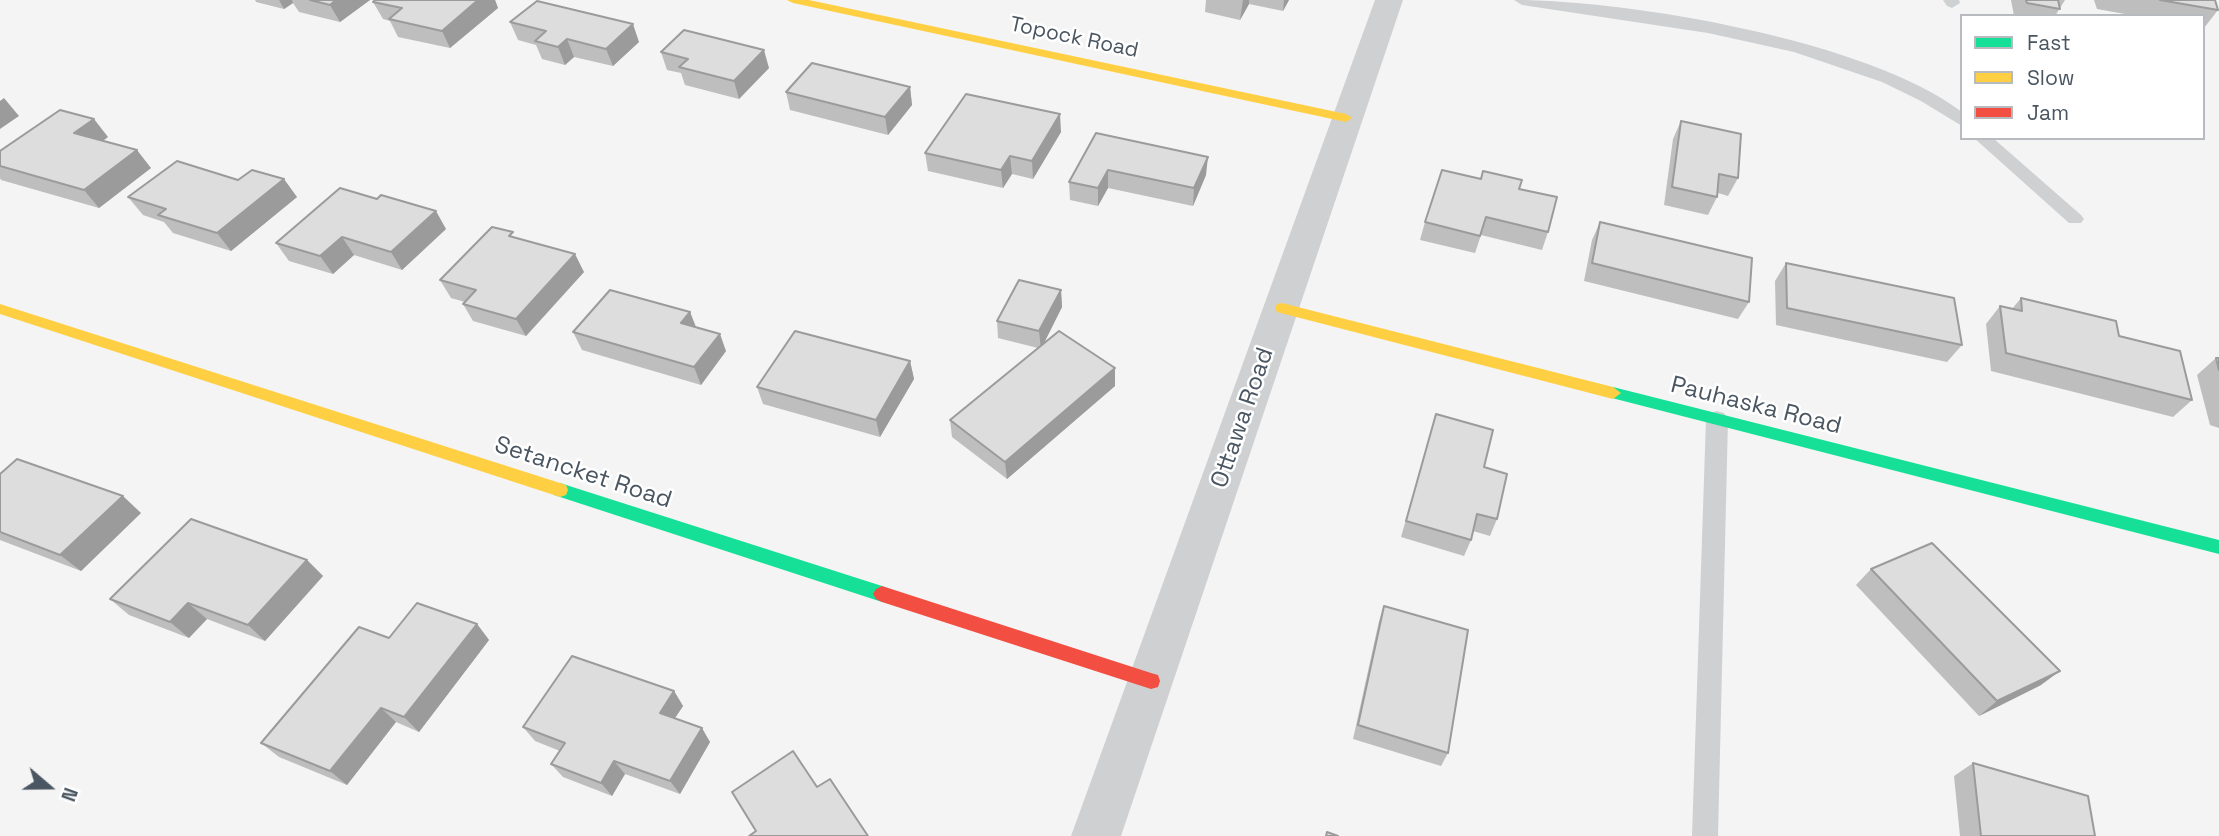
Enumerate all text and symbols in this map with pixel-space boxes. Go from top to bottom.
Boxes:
street label: Topock Road [1008,12,1140,64]
legend [1960,14,2205,140]
text: Fast [2027,29,2071,56]
text: Slow [2027,64,2075,91]
text: Jam [2027,99,2069,126]
street label: Ottawa Road [1206,344,1280,492]
street label: Pauhaska Road [1668,371,1844,441]
street label: Setancket Road [491,431,675,515]
north arrow [14,752,84,822]
text: N [55,784,83,805]

